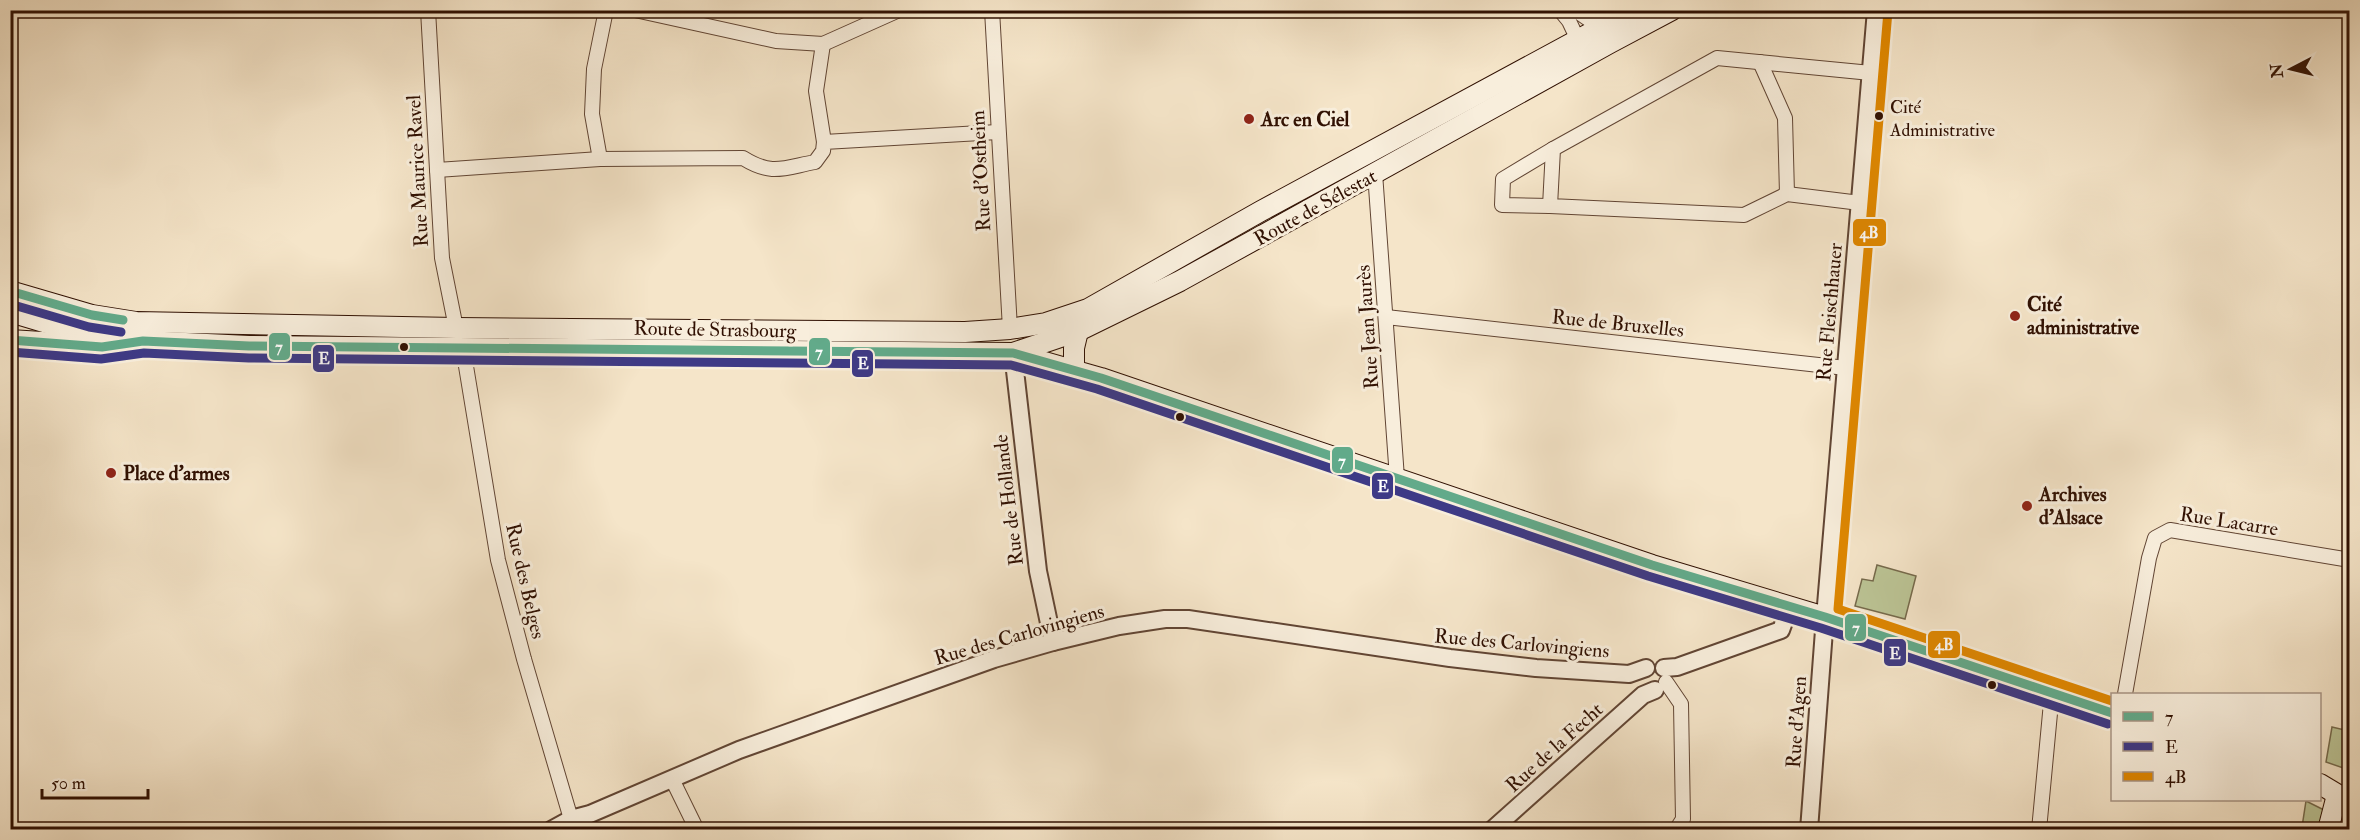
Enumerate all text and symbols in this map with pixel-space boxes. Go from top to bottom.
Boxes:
north arrow [2261,39,2321,99]
text: N [2266,62,2288,80]
street label: Rue Maurice Ravel [401,94,434,248]
place label: Cité Administrative [1889,96,1995,142]
place label: Arc en Ciel [1260,107,1350,132]
street label: Rue d'Ostheim [965,109,996,232]
marker: Cité Administrative [1873,110,1885,122]
marker: Arc en Ciel [1242,112,1256,126]
street label: Route de Sélestat [1250,163,1381,251]
line badge: 4B [1852,218,1887,247]
text: 4B [1858,223,1879,243]
street label: Rue Fleischhauer [1811,241,1848,382]
street label: Rue Jean Jaurès [1351,264,1384,390]
place label: Cité administrative [2027,292,2140,340]
street label: Rue de Bruxelles [1551,304,1685,343]
marker: Cité administrative [2008,309,2022,323]
street label: Route de Strasbourg [633,316,798,343]
line badge: 7 [268,332,291,361]
text: 7 [275,337,283,357]
line badge: 7 [808,337,831,366]
unlabelled marker [398,341,410,353]
text: 7 [815,342,823,362]
line badge: E [312,344,335,373]
text: E [318,349,330,369]
line badge: E [851,349,874,378]
text: E [857,354,869,374]
unlabelled marker [1174,411,1186,423]
street label: Rue de Hollande [988,433,1029,567]
line badge: 7 [1331,446,1354,474]
text: 7 [1338,451,1346,471]
place label: Place d'armes [123,461,230,486]
marker: Place d'armes [104,466,118,480]
line badge: E [1371,472,1394,500]
text: E [1377,477,1389,497]
place label: Archives d'Alsace [2038,482,2107,530]
marker: Archives d'Alsace [2020,499,2034,513]
street label: Rue Lacarre [2178,501,2280,542]
street label: Rue des Belges [500,521,551,642]
street label: Rue des Carlovingiens [931,598,1107,671]
line badge: 7 [1844,613,1867,642]
text: 7 [1852,618,1860,638]
street label: Rue des Carlovingiens [1433,623,1611,664]
line badge: 4B [1927,630,1961,659]
text: 4B [1933,635,1954,655]
line badge: E [1883,638,1907,667]
text: E [1889,644,1901,664]
street label: Rue d'Agen [1781,675,1812,769]
unlabelled marker [1986,679,1998,691]
legend [2111,693,2321,801]
street label: Rue de la Fecht [1501,697,1609,798]
text: 7 [2165,706,2173,729]
text: E [2165,736,2178,759]
scale bar [42,762,148,800]
text: 4B [2165,766,2187,789]
text: 50 m [51,772,86,795]

